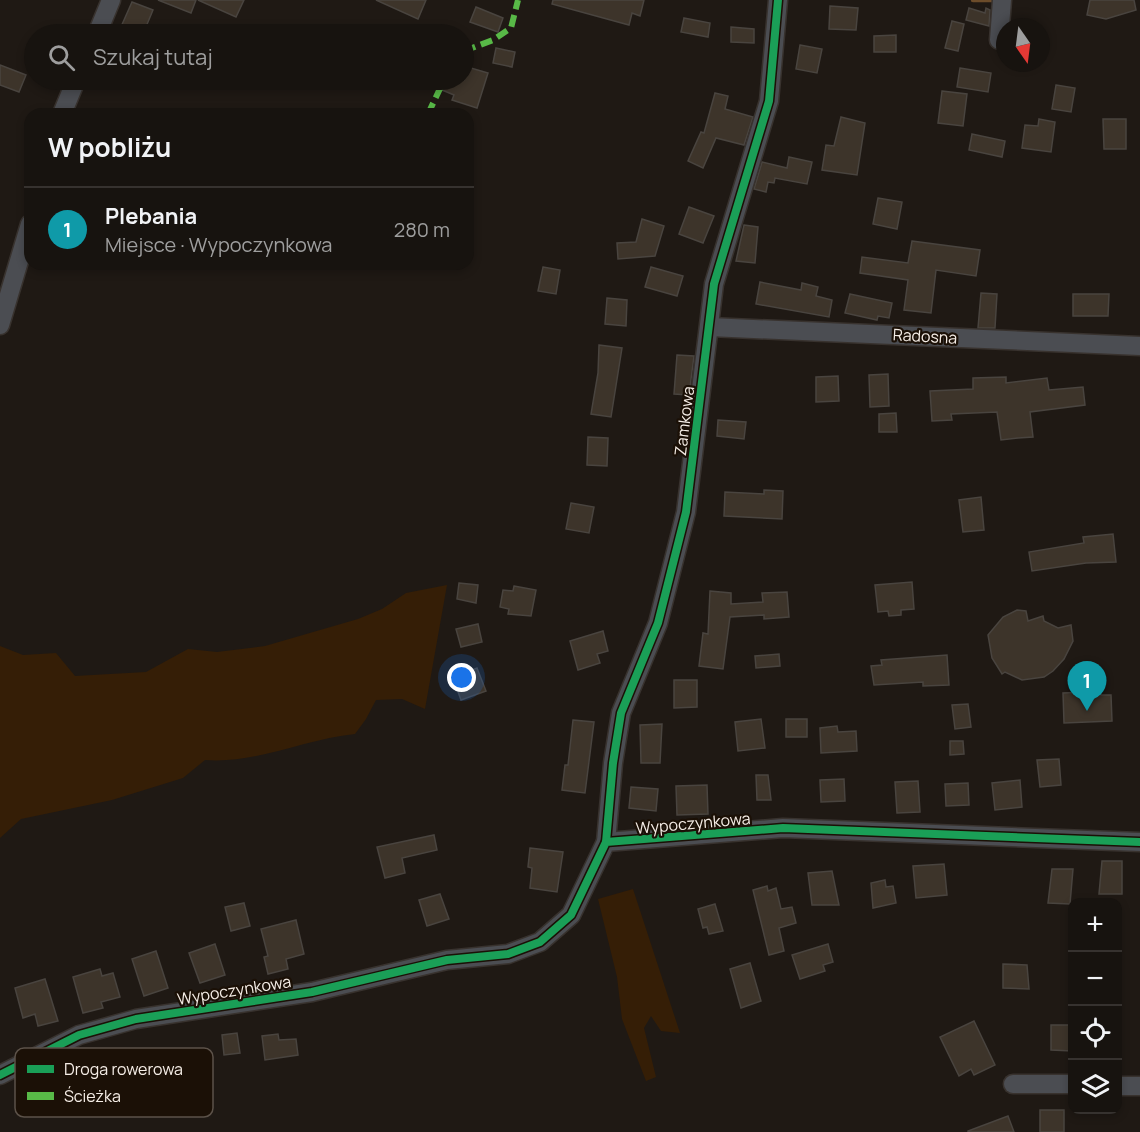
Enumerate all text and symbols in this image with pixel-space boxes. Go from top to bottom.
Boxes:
north arrow [996,18,1050,72]
search box [24,24,474,90]
icon: search [45,41,78,74]
text: Szukaj tutaj [93,42,213,72]
text: W pobliżu [48,129,171,165]
text: Plebania [105,201,197,231]
text: 1 [63,216,72,243]
text: 280 m [394,216,450,243]
text: Miejsce · Wypoczynkowa [105,231,332,258]
street label: Radosna [892,323,958,349]
street label: Zamkowa [669,385,699,457]
pin: 1 [1068,662,1106,711]
your location [447,663,476,692]
street label: Wypoczynkowa [635,807,751,839]
map controls [1068,898,1122,1114]
button: + [1068,898,1122,952]
button: − [1068,952,1122,1006]
street label: Wypoczynkowa [176,970,292,1010]
button: locate [1068,1006,1122,1060]
legend [15,1048,213,1117]
text: Droga rowerowa [64,1058,183,1080]
button: layers [1068,1060,1122,1114]
text: Ścieżka [64,1085,121,1107]

